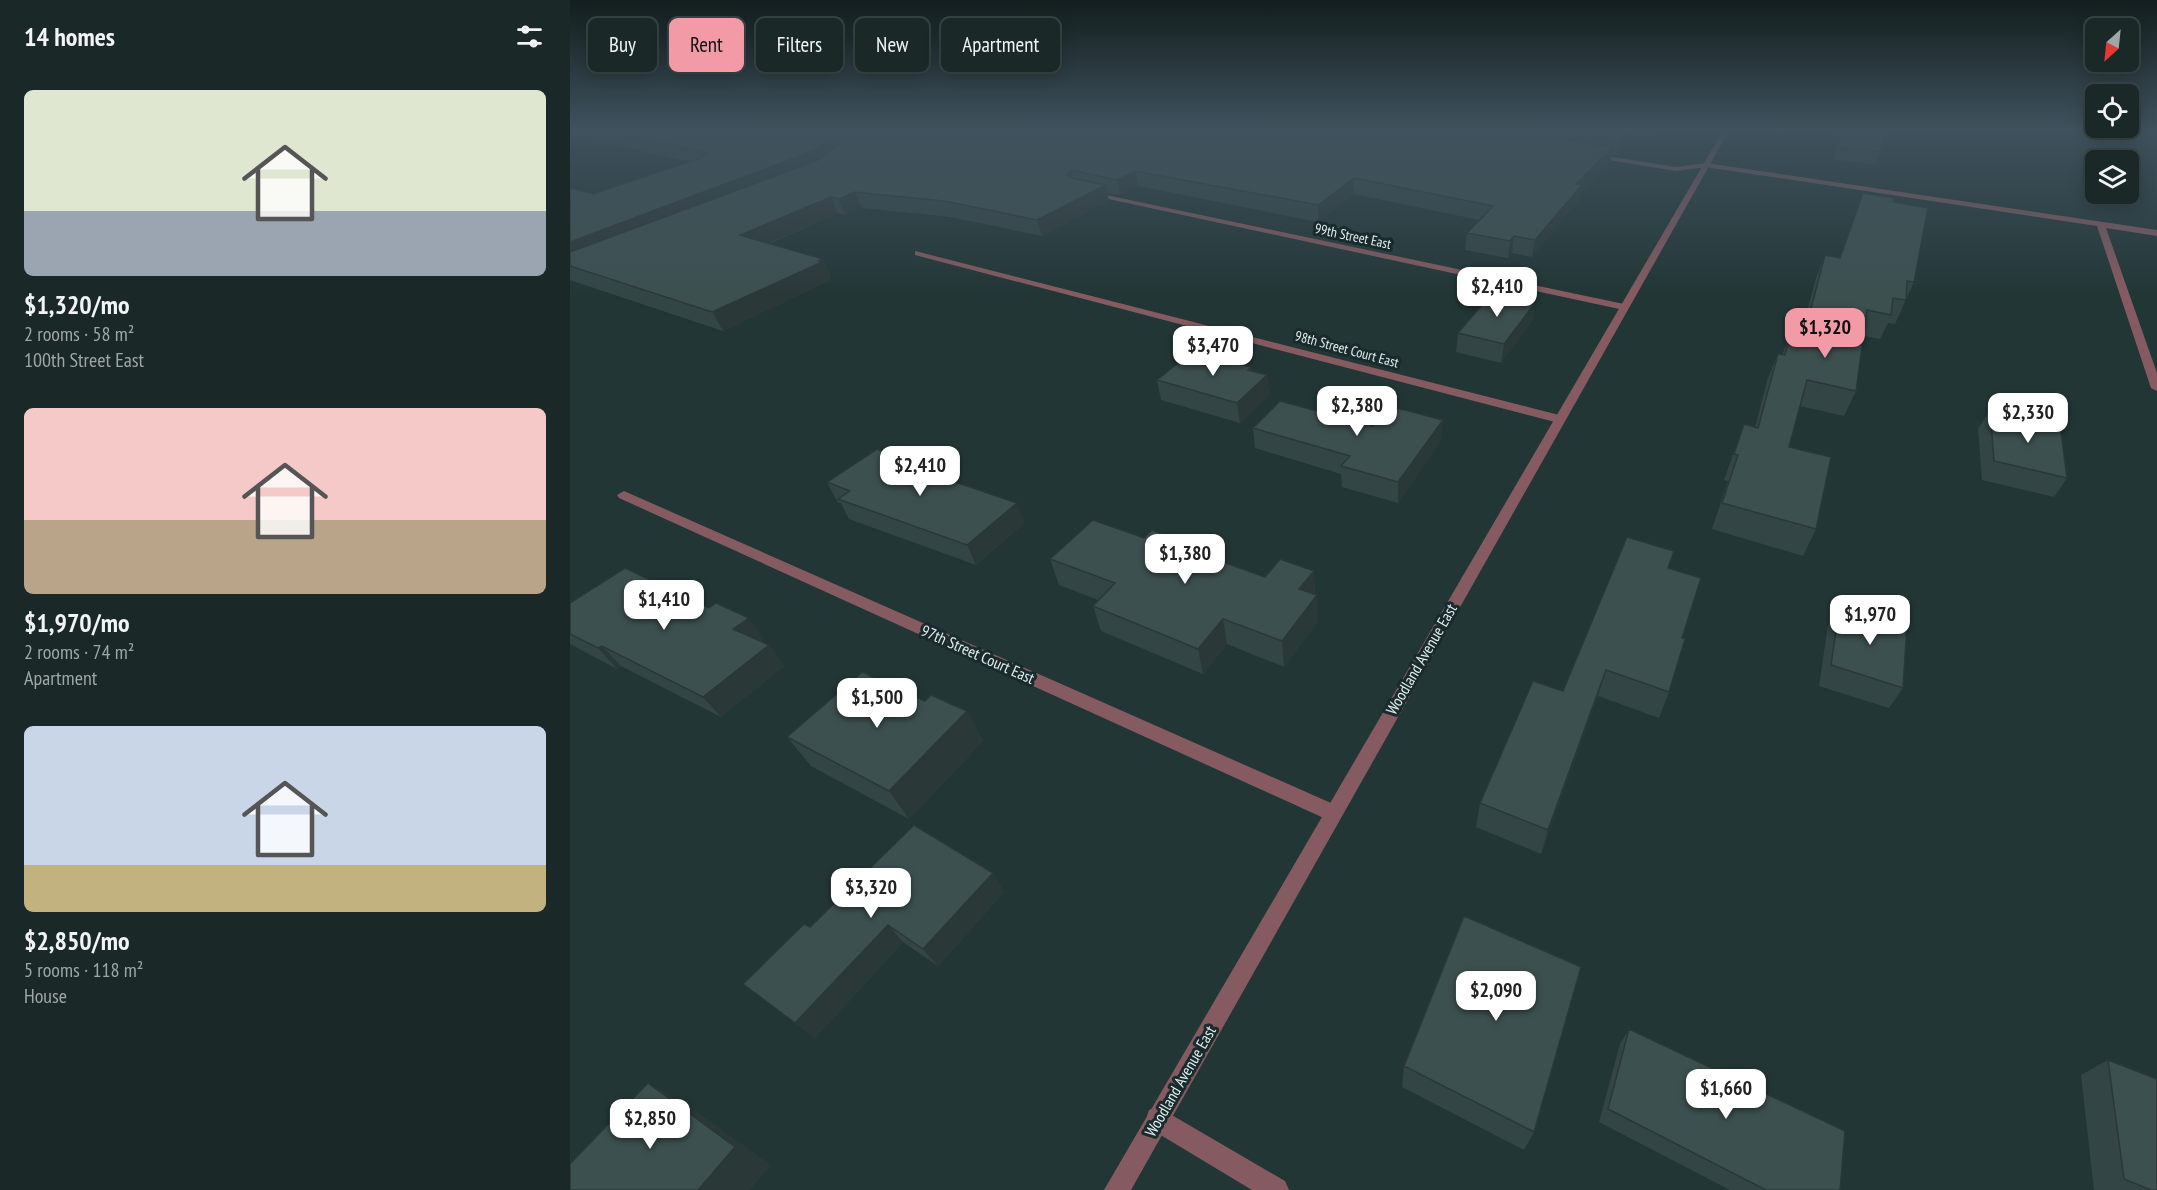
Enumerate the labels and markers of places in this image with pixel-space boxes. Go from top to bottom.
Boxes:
pin: $2,410 [1448,267,1546,318]
pin: $1,320 [1776,308,1874,359]
pin: $3,470 [1164,326,1262,377]
pin: $2,380 [1308,386,1406,437]
pin: $2,330 [1979,393,2077,444]
pin: $2,410 [871,446,969,497]
pin: $1,380 [1136,534,1234,585]
pin: $1,410 [615,580,713,631]
pin: $1,970 [1821,595,1919,646]
pin: $1,500 [828,678,926,729]
pin: $3,320 [822,868,920,919]
pin: $2,090 [1447,971,1545,1022]
pin: $1,660 [1677,1069,1775,1120]
pin: $2,850 [601,1099,699,1150]

